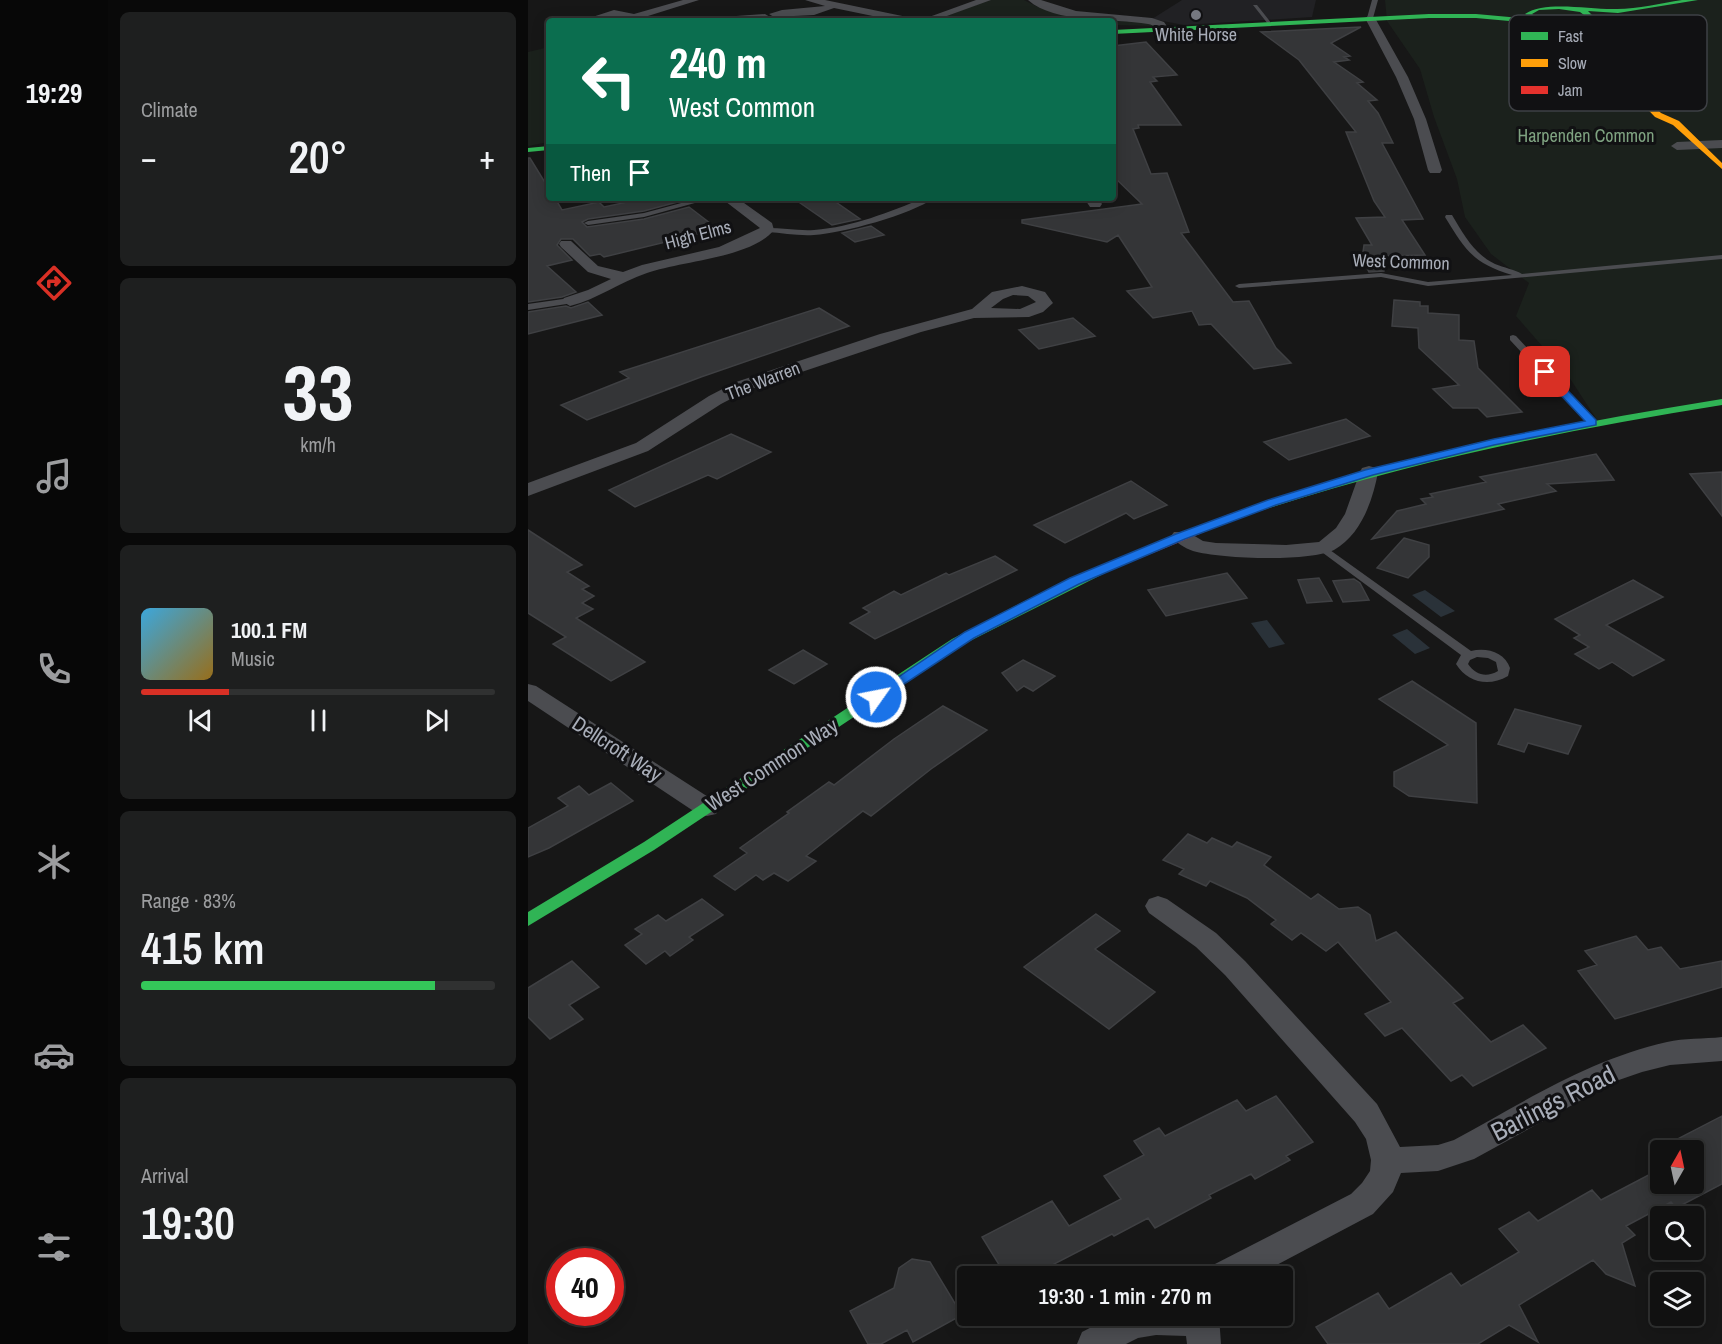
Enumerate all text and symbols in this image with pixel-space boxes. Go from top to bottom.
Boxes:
marker: White Horse [1189,8,1203,22]
legend [1509,15,1707,111]
place label: White Horse [1155,22,1237,47]
text: Fast [1558,25,1583,47]
text: 240 m [669,35,767,91]
icon: left [570,42,648,120]
text: Slow [1558,52,1587,74]
text: 19:29 [26,75,82,111]
text: Jam [1558,79,1583,101]
text: West Common [669,89,815,125]
text: Climate [141,96,198,123]
park label: Harpenden Common [1518,123,1655,148]
text: 20° [288,126,348,187]
text: − [141,135,157,179]
text: + [479,135,495,179]
icon: arrive [623,156,656,189]
text: Then [570,158,611,188]
street label: High Elms [662,214,734,255]
street label: West Common [1352,247,1450,276]
icon: directions [33,262,75,304]
text: 33 [282,339,354,444]
pin [1519,346,1570,397]
street label: The Warren [722,355,803,406]
icon: arrive [1528,355,1561,388]
text: km/h [300,431,336,458]
icon: music [33,455,75,497]
text: 100.1 FM [231,615,307,645]
text: Music [231,645,275,672]
icon: phone [33,648,75,690]
position arrow [844,665,908,729]
icon: previous [184,704,217,737]
icon: pause [302,704,335,737]
icon: next [420,704,453,737]
street label: Dellcroft Way [567,709,668,789]
street label: West Common Way [700,711,844,818]
icon: climate [33,841,75,883]
text: Range · 83% [141,887,236,914]
text: 415 km [141,917,265,978]
icon: car [33,1034,75,1076]
street label: Barlings Road [1485,1056,1621,1149]
north arrow [1650,1140,1704,1194]
map controls [1650,1140,1704,1326]
text: Arrival [141,1162,188,1189]
text: 19:30 [141,1192,235,1253]
button: search [1650,1206,1704,1260]
icon: filters [33,1226,75,1268]
speed limit sign: 40 [546,1248,624,1326]
button: layers [1650,1272,1704,1326]
text: 19:30 · 1 min · 270 m [1038,1281,1212,1311]

